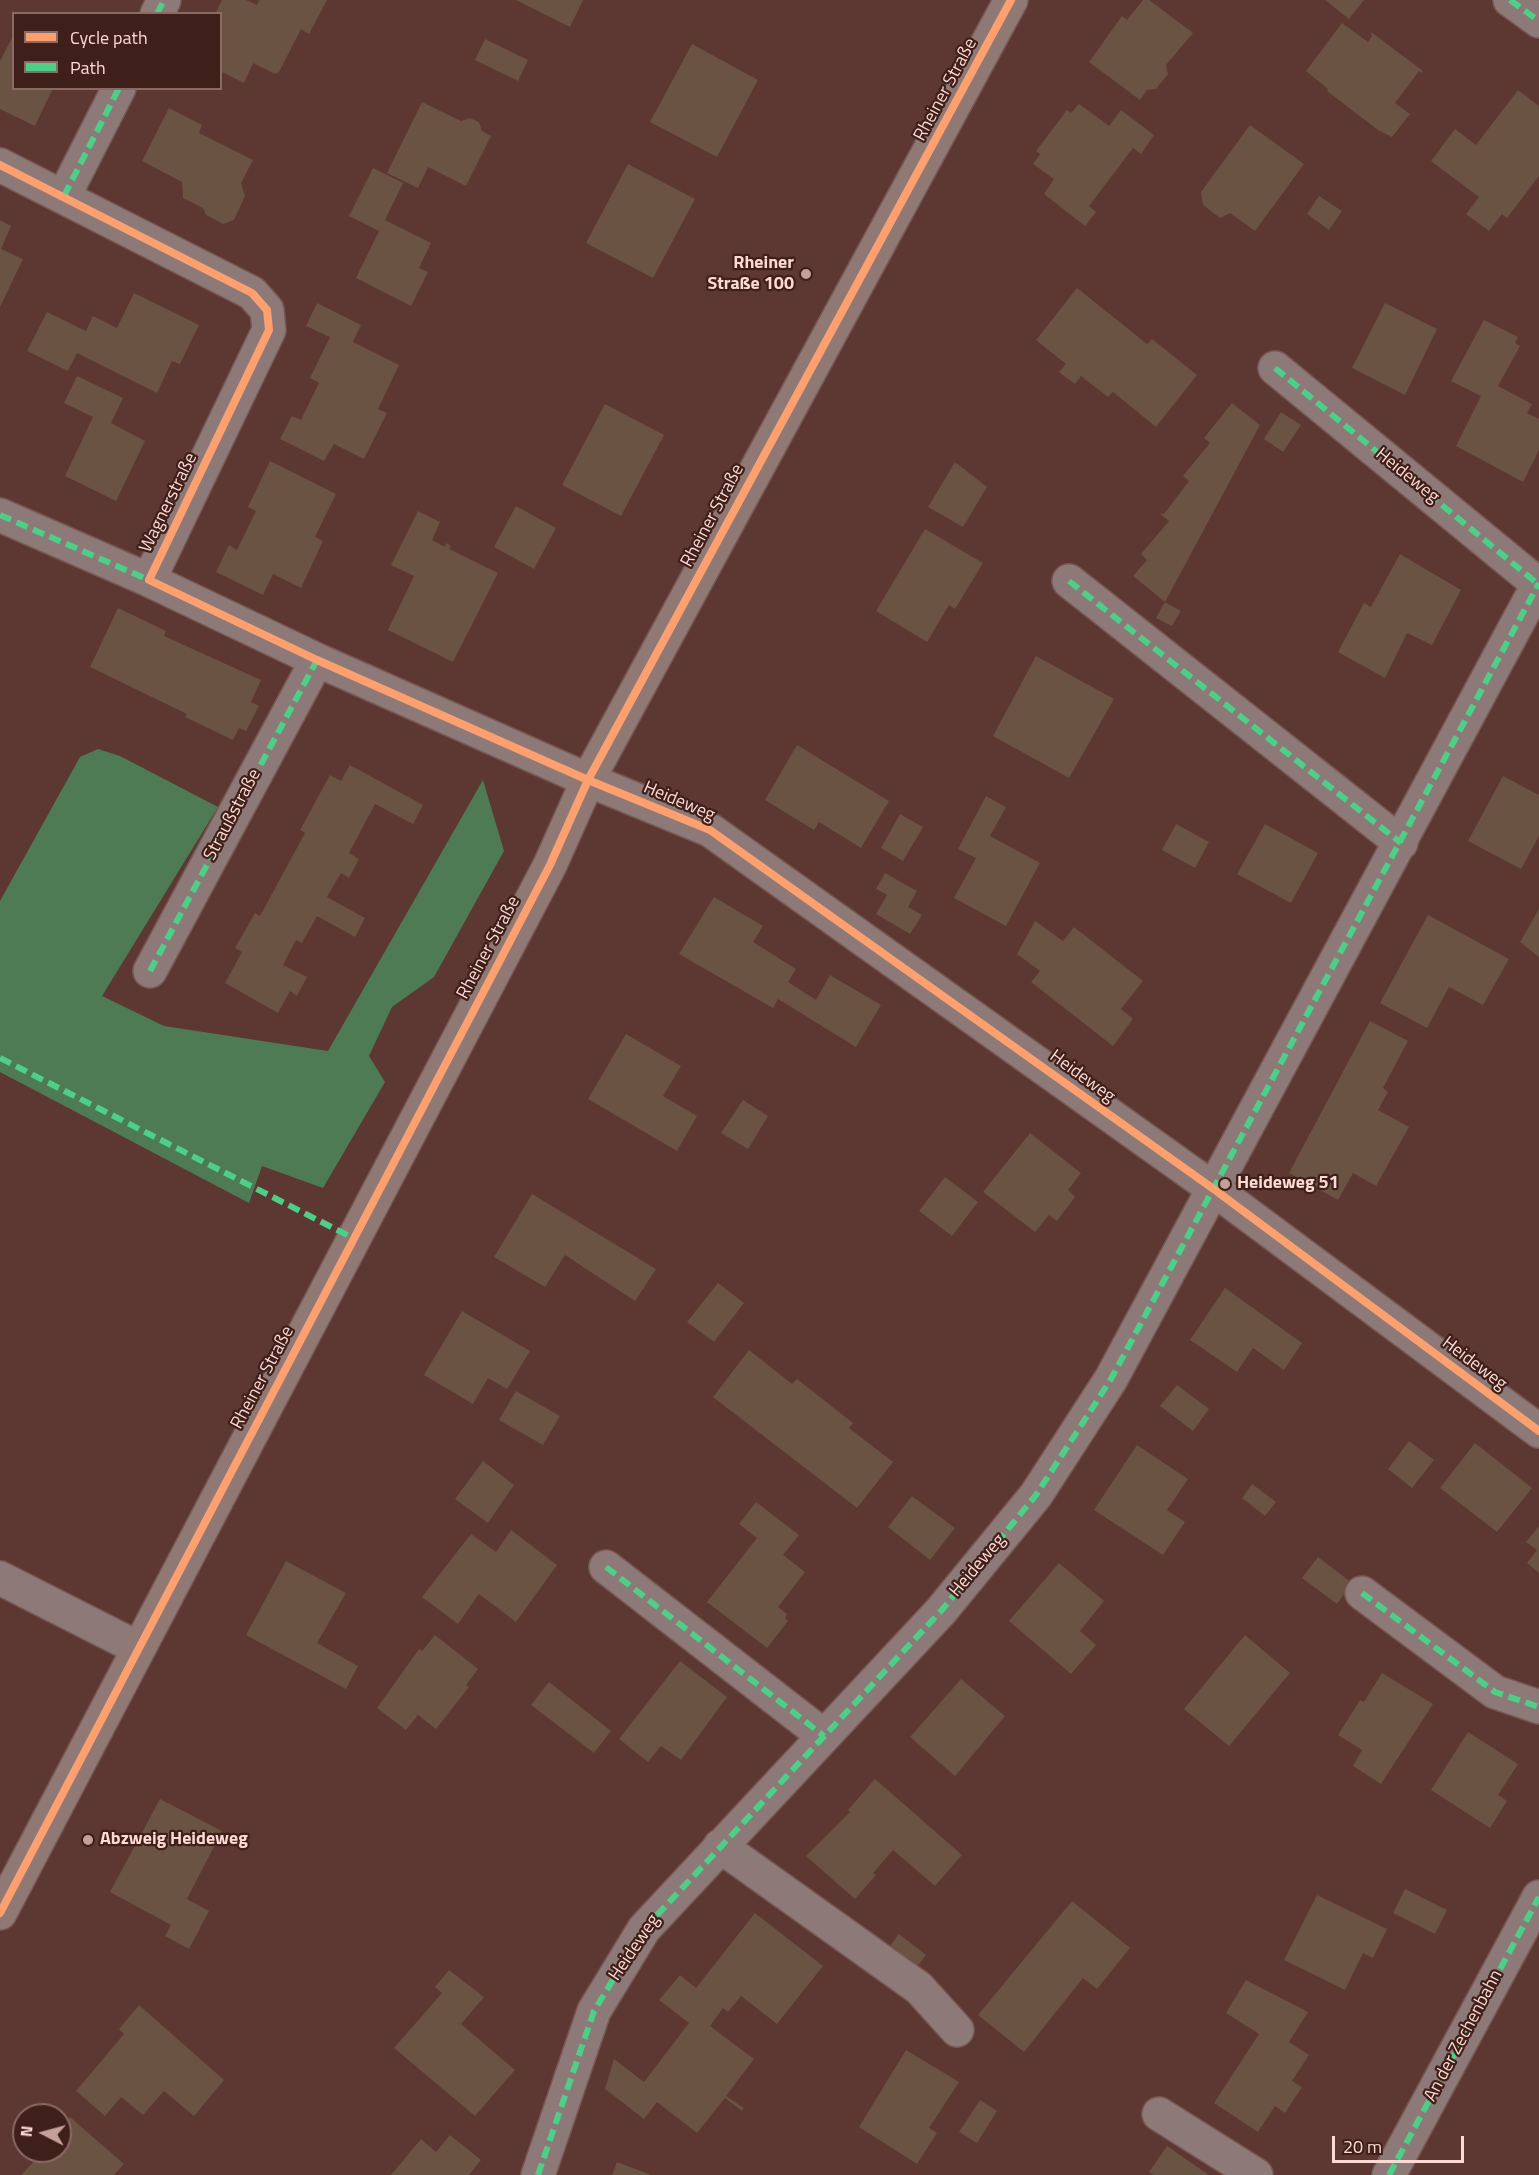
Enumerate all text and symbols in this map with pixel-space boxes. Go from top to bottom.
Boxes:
legend [12,12,222,90]
text: Cycle path [70,24,148,51]
street label: Rheiner Straße [910,35,982,145]
text: Path [70,54,106,81]
place label: Rheiner Straße 100 [707,253,794,296]
marker: Rheiner Straße 100 [799,267,813,281]
street label: Heideweg [1371,444,1443,508]
street label: Wagnerstraße [136,450,202,556]
street label: Rheiner Straße [677,461,749,571]
street label: Straußstraße [200,766,266,864]
street label: Heideweg [640,777,718,827]
street label: Rheiner Straße [453,893,525,1003]
street label: Heideweg [1045,1046,1119,1108]
place label: Heideweg 51 [1237,1173,1339,1195]
marker: Heideweg 51 [1218,1177,1232,1191]
street label: Rheiner Straße [227,1323,299,1433]
street label: Heideweg [1437,1333,1511,1395]
street label: Heideweg [945,1530,1011,1602]
place label: Abzweig Heideweg [100,1829,248,1851]
marker: Abzweig Heideweg [81,1833,95,1847]
street label: Heideweg [605,1911,665,1985]
street label: An der Zechenbahn [1420,1967,1508,2105]
north arrow [12,2103,72,2163]
scale bar [1335,2124,1467,2162]
text: N [14,2125,39,2138]
text: 20 m [1343,2133,1382,2160]

